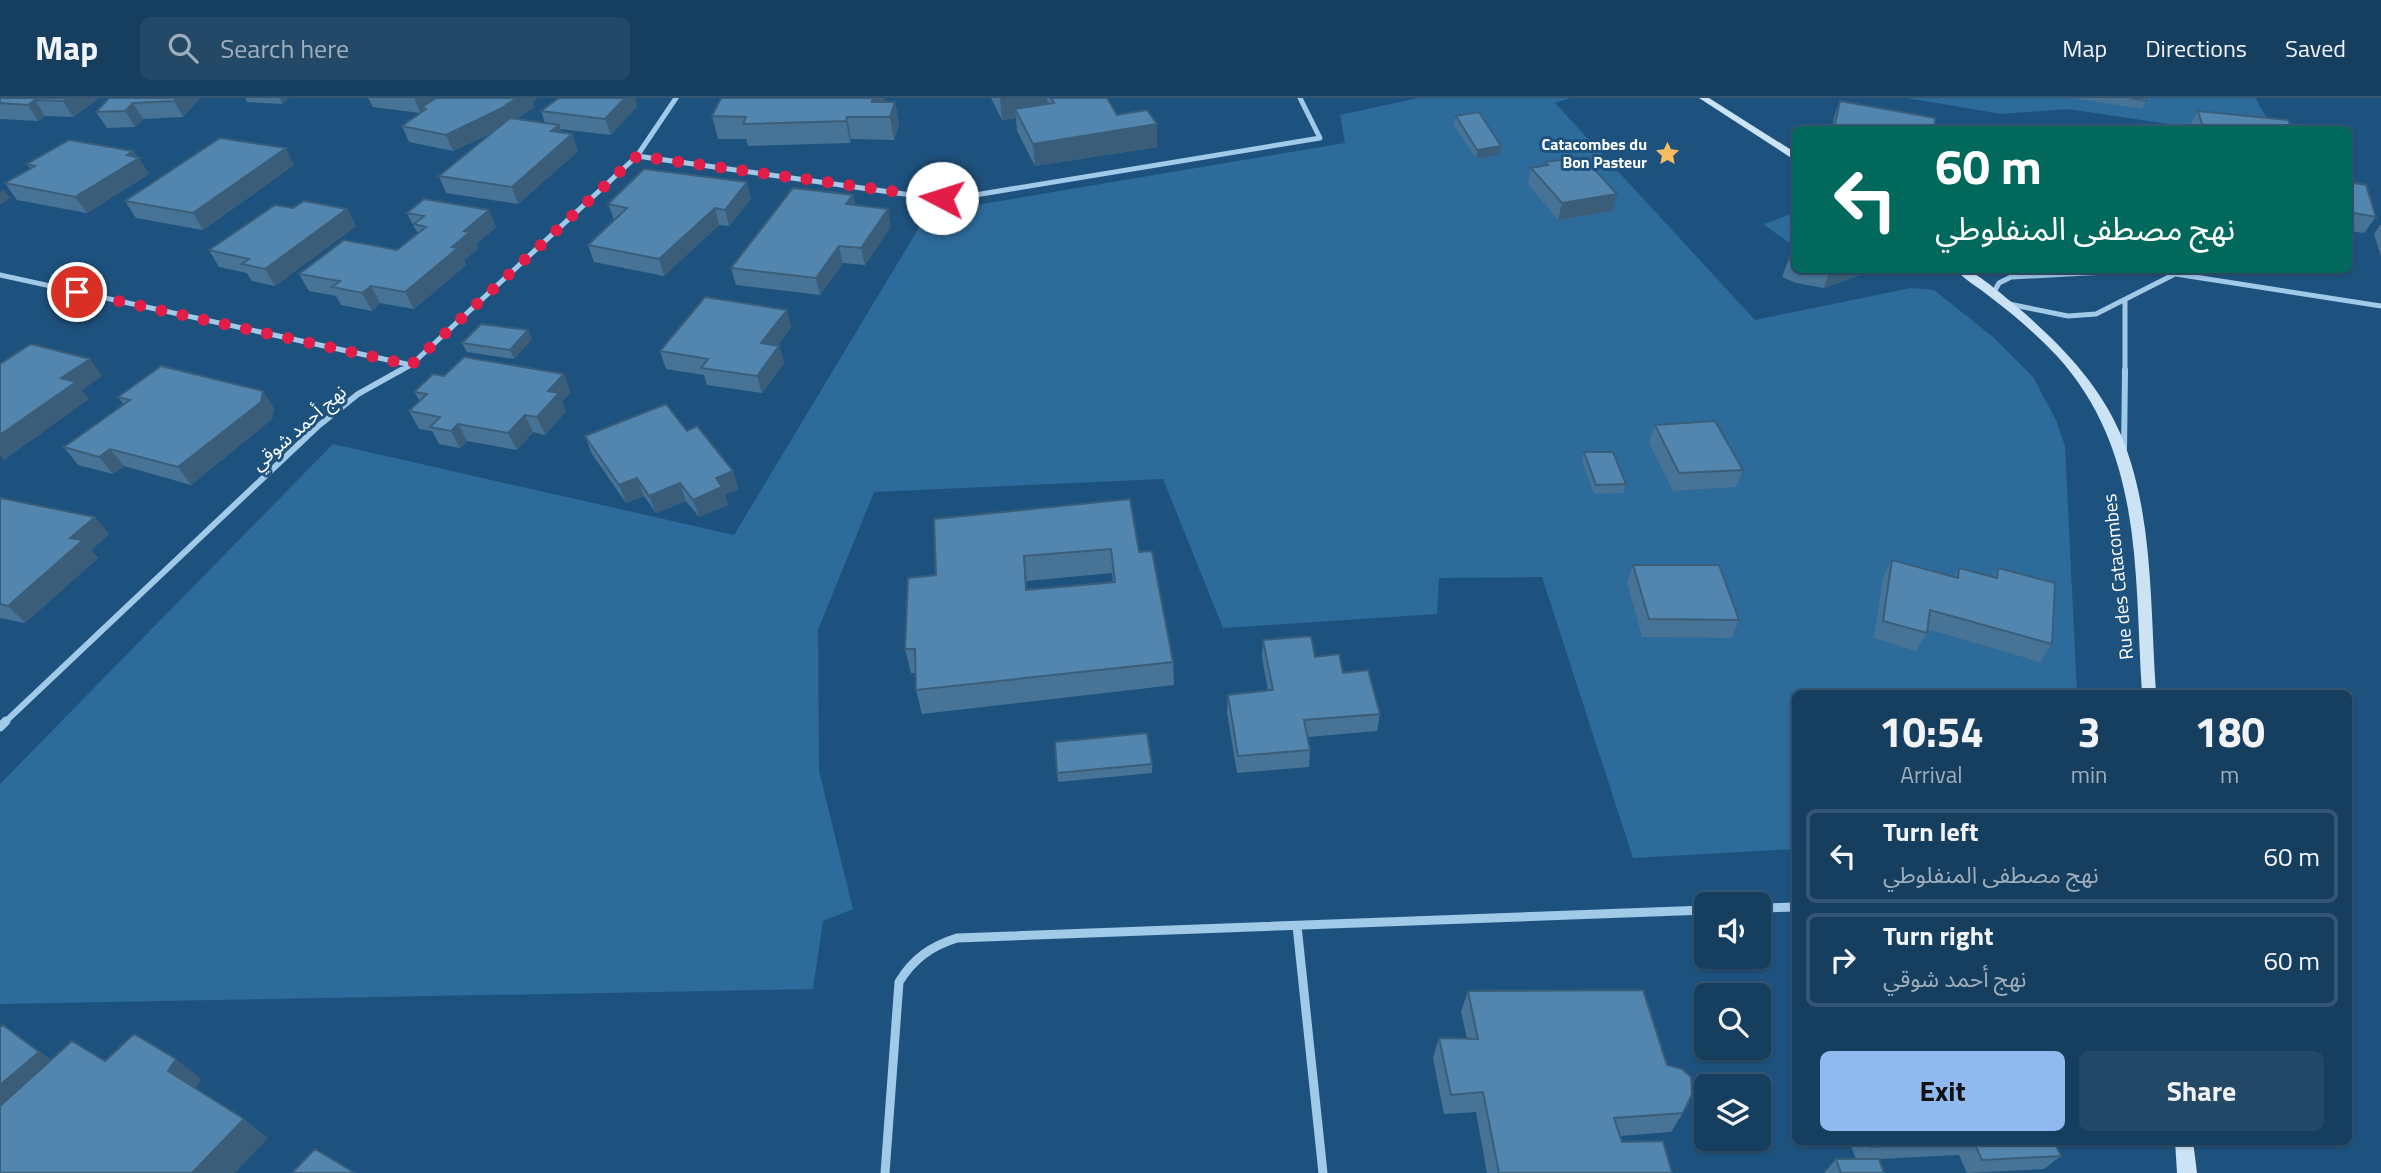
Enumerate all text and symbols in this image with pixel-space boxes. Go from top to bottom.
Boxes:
search box [140,17,630,80]
text: Map [35,23,98,73]
icon: search [164,29,202,67]
text: Search here [220,29,349,68]
text: Map [2062,30,2107,66]
text: Directions [2145,30,2247,66]
text: Saved [2285,30,2346,66]
text: 60 m [1935,128,2042,203]
place label: Catacombes du Bon Pasteur [1542,132,1647,174]
place icon: Catacombes du Bon Pasteur [1653,139,1681,167]
icon: left [1820,154,1911,245]
position arrow [905,161,979,235]
text: نهج مصطفى المنفلوطي [1935,204,2235,252]
pin [47,262,107,322]
icon: arrive [58,273,96,311]
street label: نهج أحمد شوقي [244,377,353,478]
street label: Rue des Catacombes [2094,492,2140,661]
text: 10:54 [1879,699,1984,763]
text: 3 [2077,699,2101,763]
text: 180 [2194,699,2265,763]
text: Arrival [1900,757,1963,792]
text: min [2071,757,2107,792]
text: m [2220,757,2239,792]
text: Turn left [1883,812,1978,851]
icon: left [1824,837,1862,875]
text: 60 m [2263,837,2320,876]
text: نهج مصطفى المنفلوطي [1883,857,2099,892]
map controls [1694,892,1771,1151]
button: sound [1694,892,1771,969]
text: Turn right [1883,916,1994,955]
icon: right [1824,941,1862,979]
text: 60 m [2263,941,2320,980]
text: نهج أحمد شوقي [1883,961,2026,996]
button: search [1694,983,1771,1060]
button: Exit [1820,1051,2065,1131]
button: Share [2079,1051,2324,1131]
button: layers [1694,1074,1771,1151]

